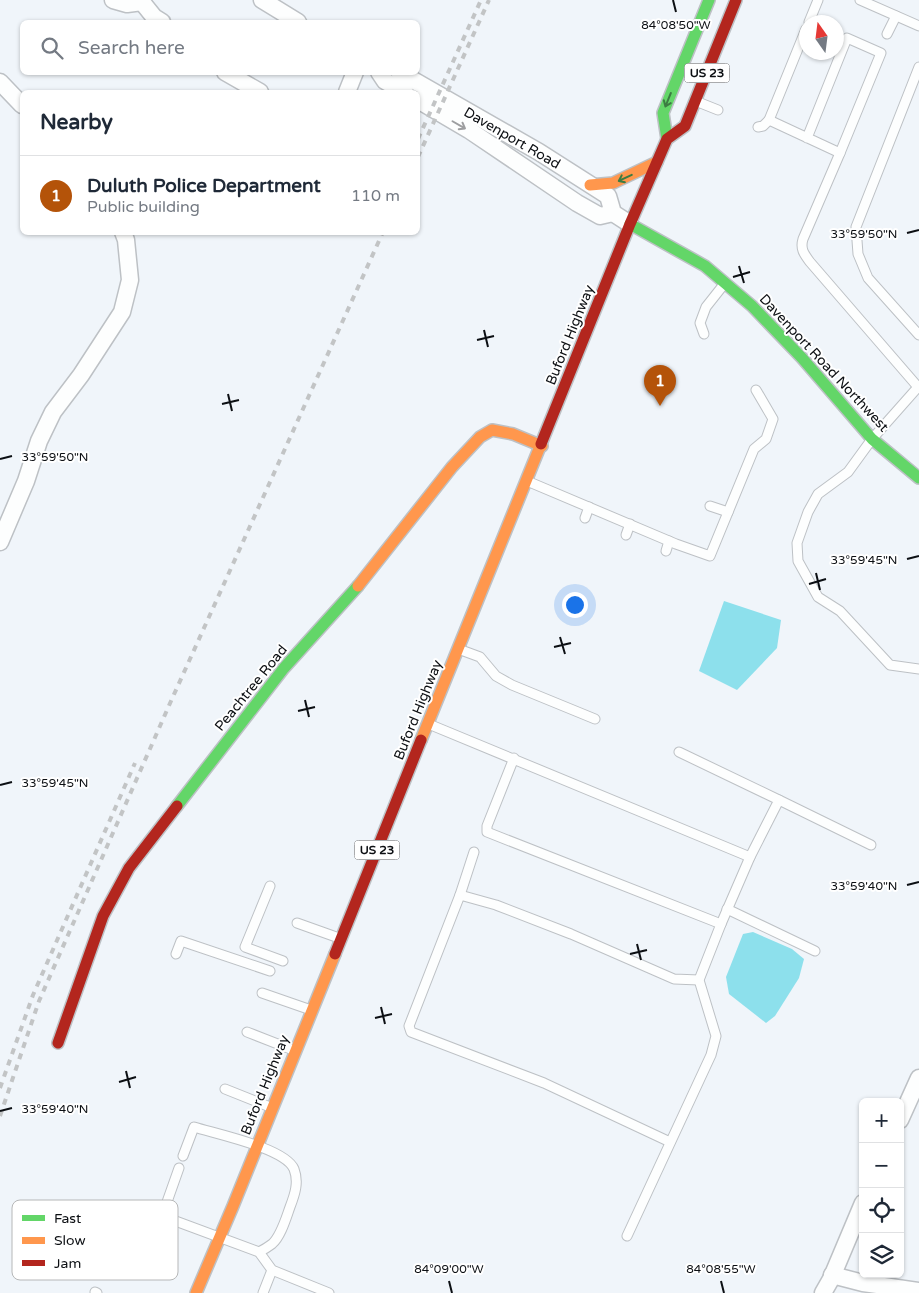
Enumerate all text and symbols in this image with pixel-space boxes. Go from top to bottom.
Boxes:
north arrow [799,15,844,60]
text: 84°08'50"W [641,18,711,32]
search box [20,20,420,75]
icon: search [38,34,66,62]
text: Search here [78,37,185,59]
road number: US 23 [684,64,730,82]
one-way arrow [662,92,672,107]
street label: Davenport Road [461,103,563,173]
text: Nearby [40,110,113,135]
one-way arrow [452,120,467,130]
one-way arrow [618,173,633,183]
text: Duluth Police Department [87,175,321,197]
text: 1 [51,186,61,206]
text: 110 m [351,186,400,206]
text: Public building [87,197,200,217]
text: 33°59'50"N [831,227,898,241]
street label: Buford Highway [542,282,598,388]
street label: Davenport Road Northwest [756,291,893,436]
pin: 1 [644,365,676,406]
text: 33°59'50"N [22,450,89,464]
text: 33°59'45"N [831,553,898,567]
your location [562,592,588,618]
street label: Peachtree Road [211,641,291,735]
street label: Buford Highway [390,657,446,763]
text: 33°59'45"N [22,776,89,790]
road number: US 23 [354,840,400,860]
text: 33°59'40"N [831,879,898,893]
street label: Buford Highway [237,1032,293,1138]
map controls [859,1098,904,1278]
button: + [859,1098,904,1143]
text: 33°59'40"N [22,1102,89,1116]
button: − [859,1143,904,1188]
button: locate [859,1188,904,1233]
legend [12,1200,178,1280]
text: Fast [54,1210,82,1227]
text: Slow [54,1232,86,1249]
button: layers [859,1233,904,1278]
text: Jam [54,1255,81,1272]
text: 84°09'00"W [414,1262,484,1276]
text: 84°08'55"W [686,1262,756,1276]

